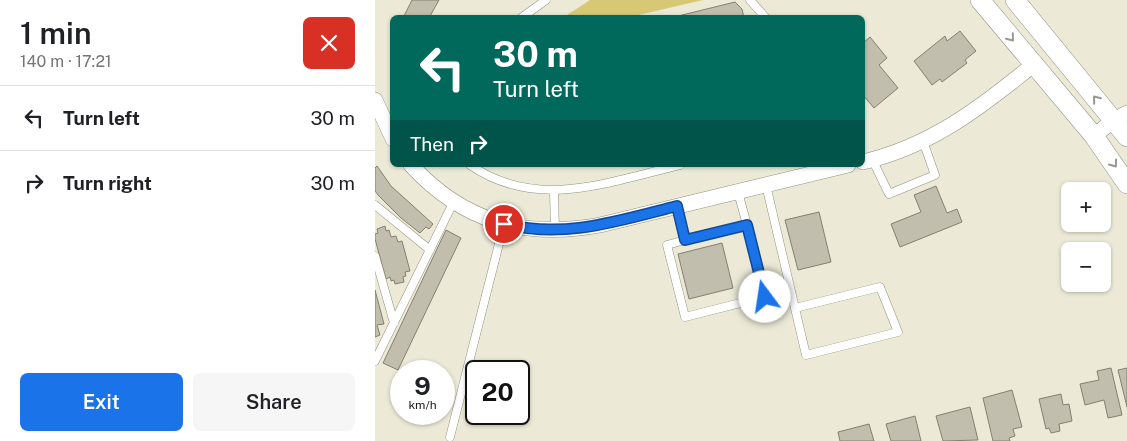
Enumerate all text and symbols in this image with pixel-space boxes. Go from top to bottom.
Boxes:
text: 1 min [20,15,91,51]
button: close [303,17,355,69]
one-way arrow [1005,32,1013,41]
text: 30 m [493,34,578,75]
icon: left [410,35,475,100]
text: 140 m · 17:21 [20,52,112,71]
text: Turn left [493,76,579,102]
one-way arrow [1094,96,1102,105]
icon: left [20,104,48,132]
text: Turn left [63,107,140,129]
text: 30 m [310,107,355,129]
icon: right [464,130,492,158]
text: Then [410,133,454,155]
one-way arrow [1107,158,1117,167]
icon: right [20,169,48,197]
text: Turn right [63,172,152,194]
text: 30 m [310,172,355,194]
map controls [1061,182,1111,292]
button: + [1061,182,1111,232]
pin [483,203,525,245]
icon: arrive [490,210,518,238]
button: − [1061,242,1111,292]
position arrow [738,270,790,322]
speed limit sign: 20 [465,360,530,425]
text: 9 [414,371,431,401]
button: Exit [20,373,183,431]
button: Share [193,373,355,431]
text: km/h [408,398,437,412]

